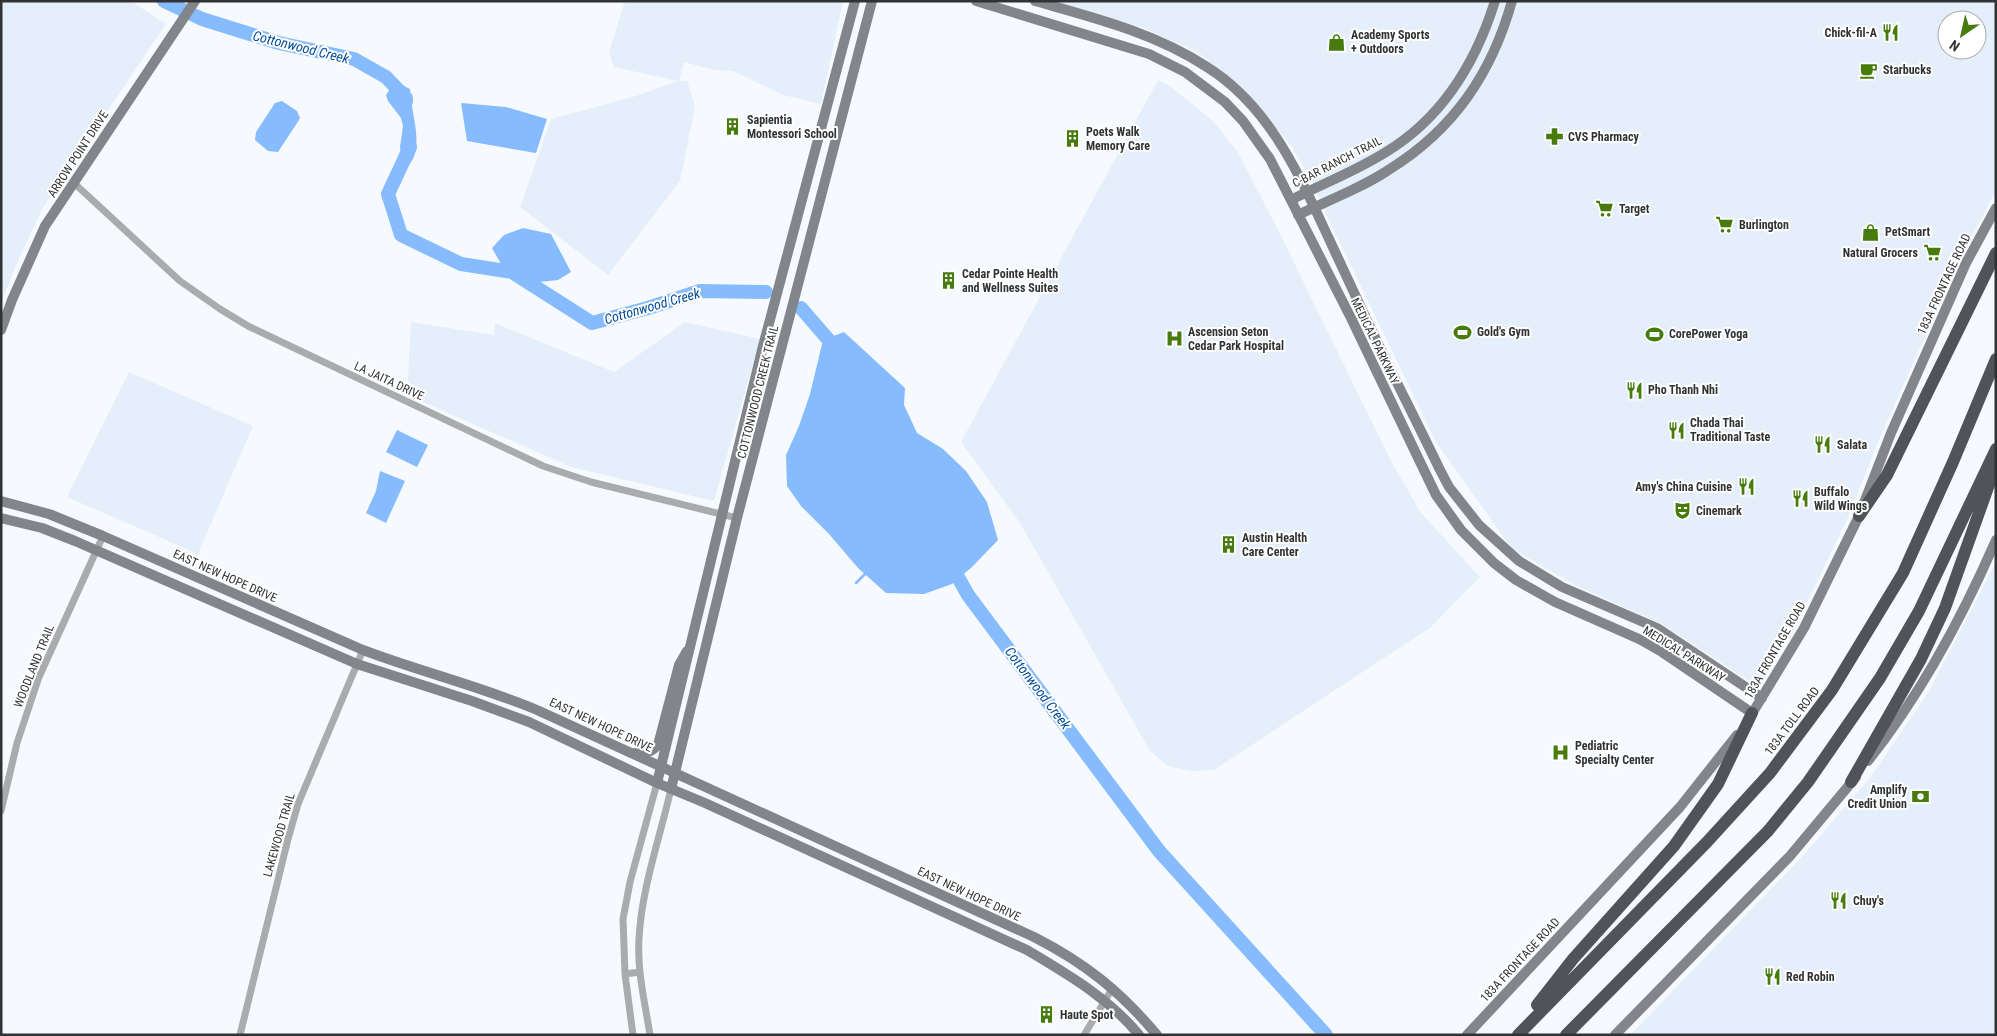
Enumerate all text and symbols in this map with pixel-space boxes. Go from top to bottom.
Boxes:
north arrow [1937,10,1987,60]
restaurant icon: Chick-fil-A [1881,23,1901,43]
place label: Chick-fil-A [1825,26,1878,40]
water label: Cottonwood Creek [251,27,352,67]
place label: Academy Sports + Outdoors [1351,28,1430,56]
shop icon: Academy Sports + Outdoors [1327,32,1347,52]
text: N [1947,37,1963,55]
cafe icon: Starbucks [1859,60,1879,80]
place label: Starbucks [1883,63,1932,77]
street label: ARROW POINT DRIVE [45,108,111,200]
place label: Sapientia Montessori School [747,113,837,141]
building icon: Sapientia Montessori School [723,117,743,137]
place label: Poets Walk Memory Care [1086,125,1150,153]
pharmacy icon: CVS Pharmacy [1544,127,1564,147]
building icon: Poets Walk Memory Care [1062,129,1082,149]
place label: CVS Pharmacy [1568,130,1639,144]
street label: C-BAR RANCH TRAIL [1290,133,1384,191]
supermarket icon: Target [1595,199,1615,219]
place label: Target [1619,202,1650,216]
supermarket icon: Burlington [1715,215,1735,235]
place label: Burlington [1739,218,1789,232]
shop icon: PetSmart [1861,222,1881,242]
place label: PetSmart [1885,225,1930,239]
street label: 183A FRONTAGE ROAD [1914,231,1974,337]
supermarket icon: Natural Grocers [1922,243,1942,263]
place label: Natural Grocers [1843,246,1919,260]
place label: Cedar Pointe Health and Wellness Suites [962,267,1059,295]
building icon: Cedar Pointe Health and Wellness Suites [938,271,958,291]
water label: Cottonwood Creek [602,284,703,327]
street label: MEDICAL PARKWAY [1348,296,1402,387]
sports icon: Gold's Gym [1453,322,1473,342]
street label: COTTONWOOD CREEK TRAIL [735,324,781,460]
sports icon: CorePower Yoga [1645,324,1665,344]
place label: Ascension Seton Cedar Park Hospital [1188,325,1284,353]
place label: Gold's Gym [1477,325,1530,339]
place label: CorePower Yoga [1669,327,1748,341]
hospital icon: Ascension Seton Cedar Park Hospital [1164,329,1184,349]
street label: LA JAITA DRIVE [352,359,426,403]
restaurant icon: Pho Thanh Nhi [1624,380,1644,400]
place label: Pho Thanh Nhi [1648,383,1718,397]
place label: Chada Thai Traditional Taste [1690,416,1771,444]
restaurant icon: Chada Thai Traditional Taste [1666,420,1686,440]
restaurant icon: Salata [1813,435,1833,455]
place label: Salata [1837,438,1867,452]
restaurant icon: Amy's China Cuisine [1736,477,1756,497]
place label: Amy's China Cuisine [1635,480,1732,494]
place label: Buffalo Wild Wings [1814,485,1868,513]
restaurant icon: Buffalo Wild Wings [1790,489,1810,509]
theatre icon: Cinemark [1672,501,1692,521]
place label: Cinemark [1696,504,1742,518]
place label: Austin Health Care Center [1242,531,1307,559]
building icon: Austin Health Care Center [1218,535,1238,555]
street label: EAST NEW HOPE DRIVE [171,547,279,605]
street label: 183A FRONTAGE ROAD [1742,599,1809,701]
street label: WOODLAND TRAIL [11,622,57,710]
street label: MEDICAL PARKWAY [1640,623,1728,685]
water label: Cottonwood Creek [1002,644,1075,733]
street label: 183A TOLL ROAD [1762,684,1822,758]
street label: EAST NEW HOPE DRIVE [547,695,655,755]
place label: Pediatric Specialty Center [1575,739,1654,767]
hospital icon: Pediatric Specialty Center [1551,743,1571,763]
place label: Amplify Credit Union [1847,783,1908,811]
bank icon: Amplify Credit Union [1911,787,1931,807]
street label: LAKEWOOD TRAIL [260,791,298,878]
street label: EAST NEW HOPE DRIVE [915,864,1023,924]
restaurant icon: Chuy's [1829,891,1849,911]
place label: Chuy's [1853,894,1884,908]
street label: 183A FRONTAGE ROAD [1477,915,1563,1005]
restaurant icon: Red Robin [1762,967,1782,987]
place label: Red Robin [1786,970,1835,984]
building icon: Haute Spot [1036,1005,1056,1025]
place label: Haute Spot [1060,1008,1113,1022]

